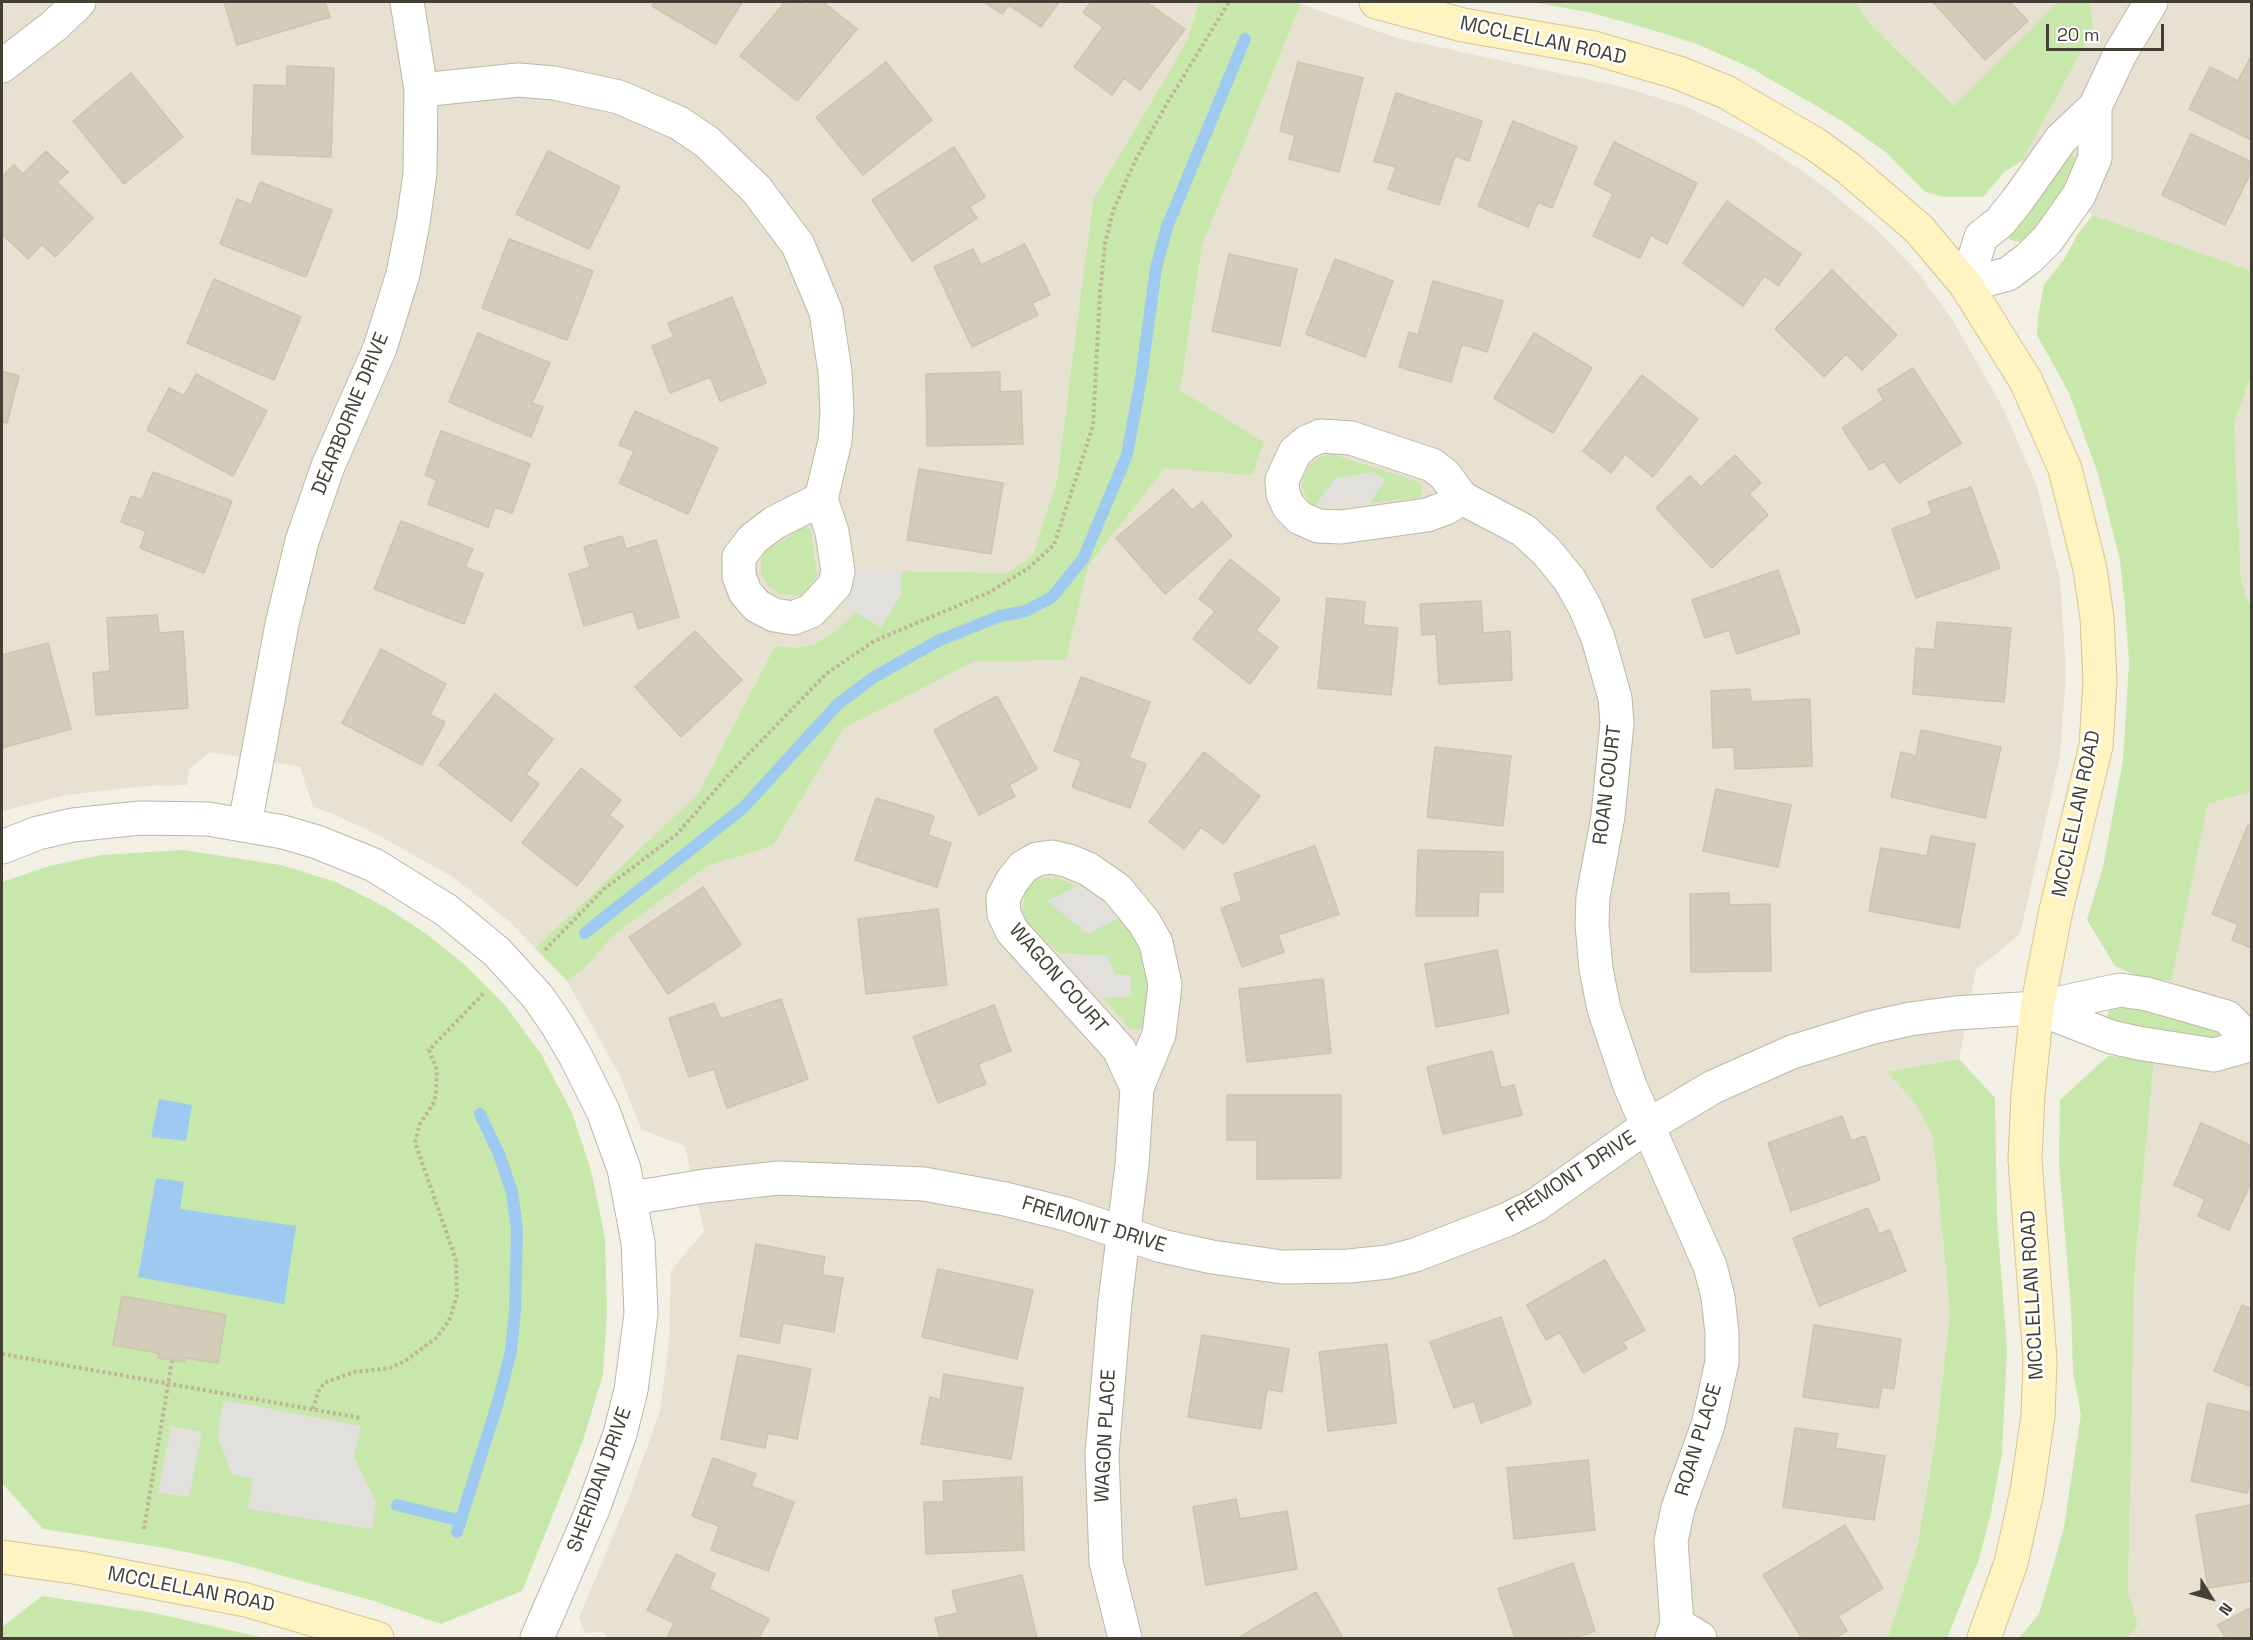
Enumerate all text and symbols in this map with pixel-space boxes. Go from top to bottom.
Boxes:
street label: MCCLELLAN ROAD [1458,12,1628,70]
scale bar [2049,12,2168,50]
text: 20 m [2057,23,2100,46]
street label: DEARBORNE DRIVE [307,329,395,499]
street label: ROAN COURT [1589,724,1627,846]
street label: MCCLELLAN ROAD [2048,729,2106,899]
street label: WAGON COURT [1004,919,1112,1039]
street label: FREMONT DRIVE [1502,1126,1640,1228]
street label: FREMONT DRIVE [1019,1192,1169,1258]
street label: MCCLELLAN ROAD [2017,1210,2049,1380]
street label: WAGON PLACE [1091,1369,1121,1503]
street label: ROAN PLACE [1671,1381,1727,1499]
street label: SHERIDAN DRIVE [563,1404,637,1556]
street label: MCCLELLAN ROAD [105,1562,277,1618]
north arrow [2181,1568,2241,1628]
text: N [2214,1599,2237,1620]

